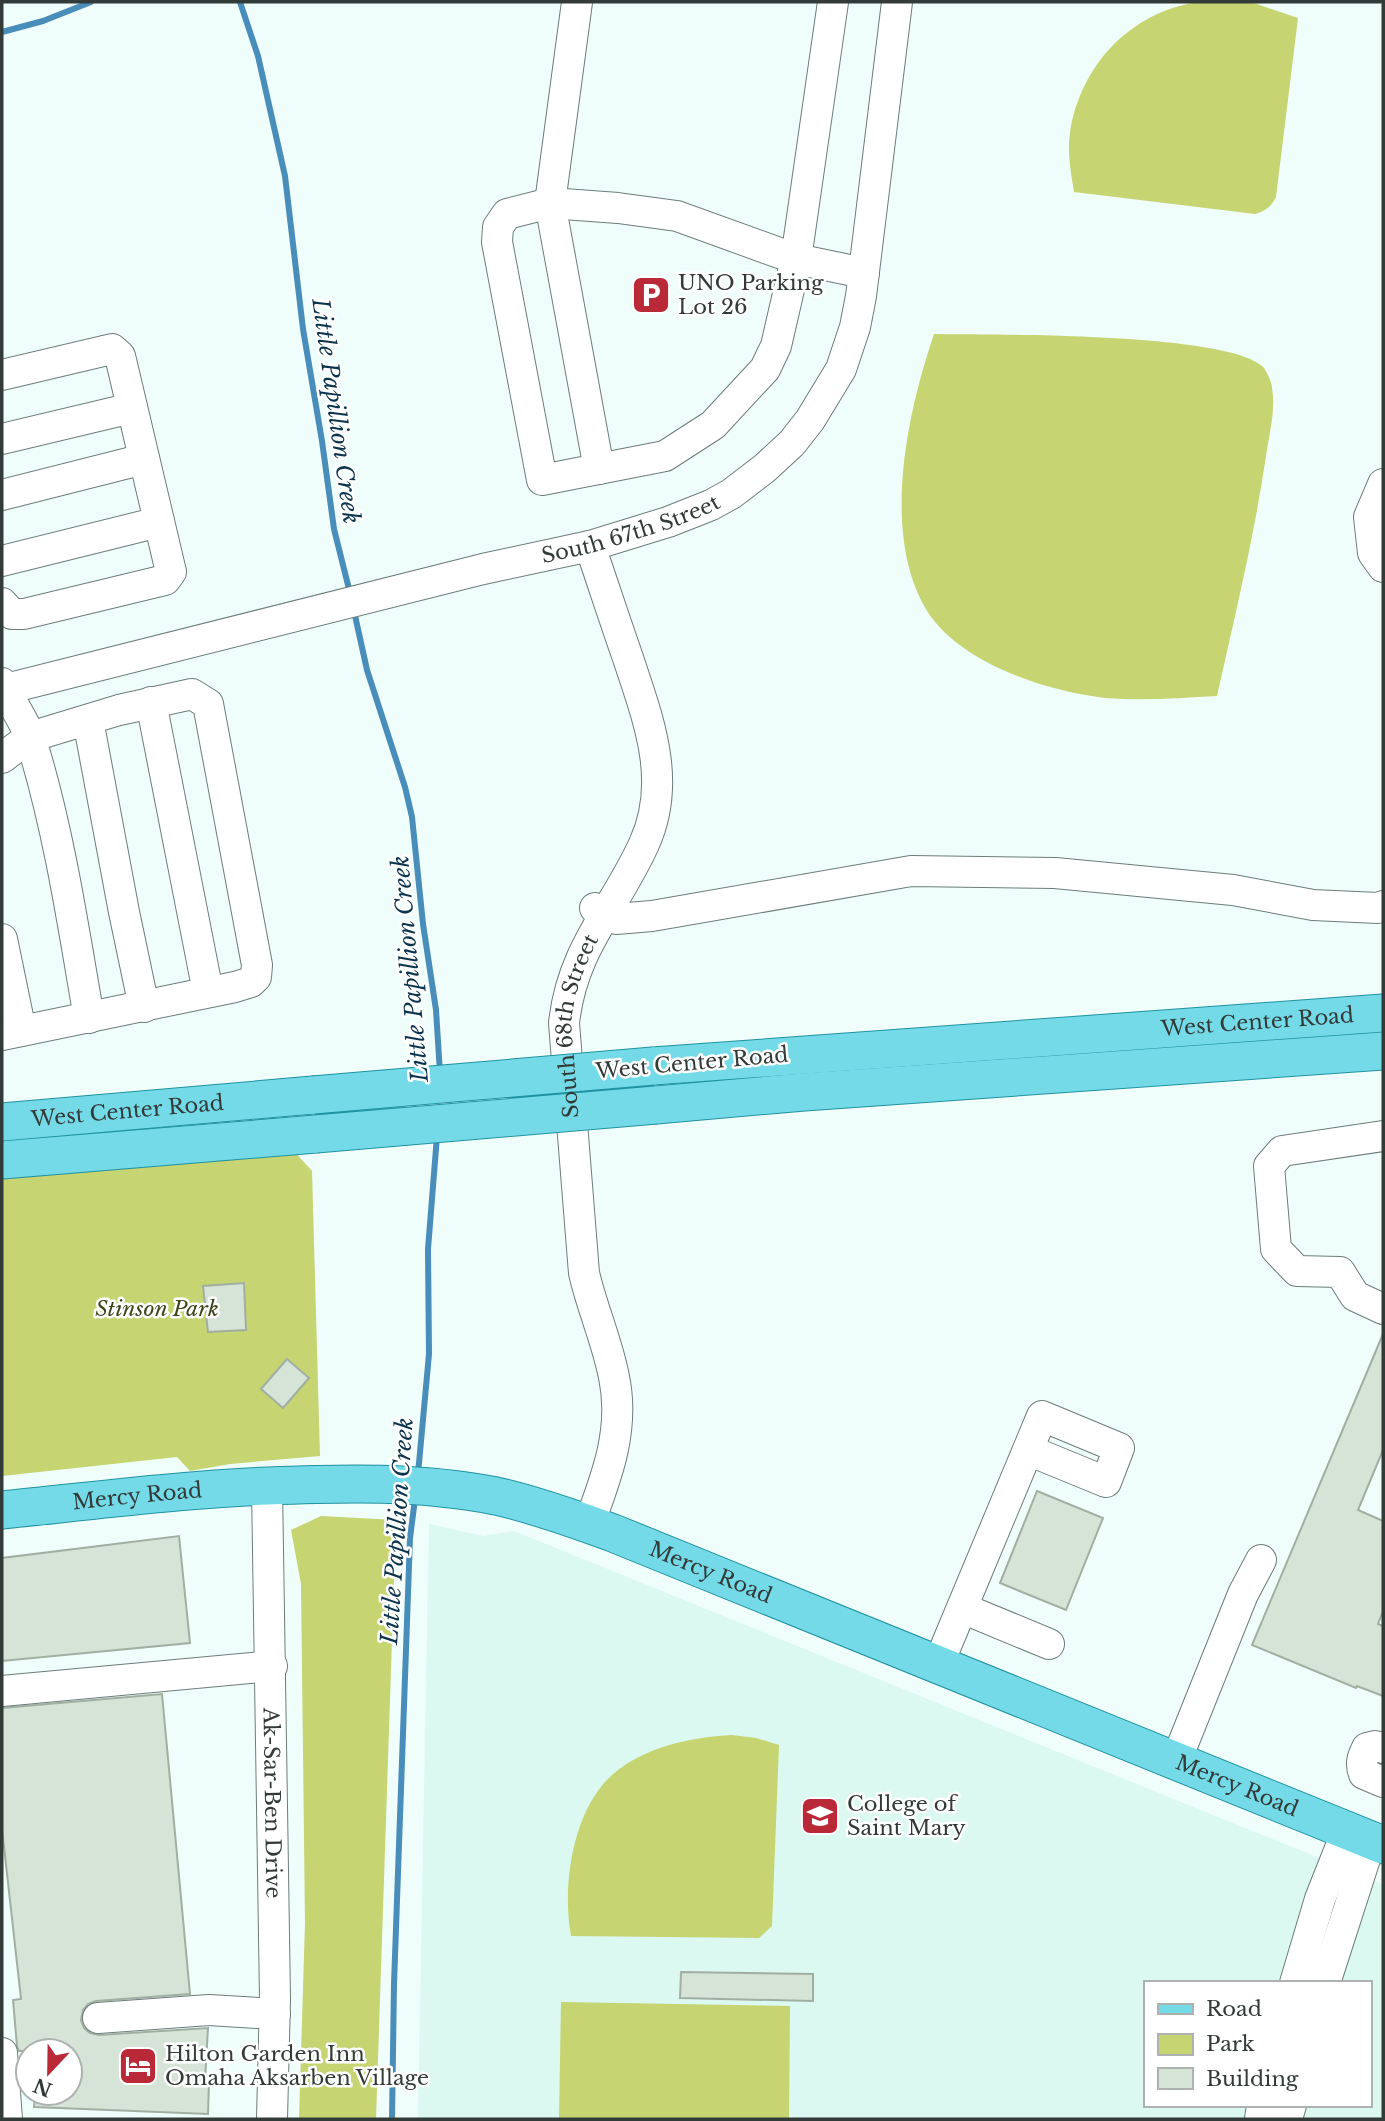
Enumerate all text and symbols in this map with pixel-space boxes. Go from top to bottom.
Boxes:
place label: UNO Parking Lot 26 [678,270,824,320]
parking icon: UNO Parking Lot 26 [630,274,672,316]
water label: Little Papillion Creek [306,296,366,525]
street label: South 67th Street [539,489,725,569]
water label: Little Papillion Creek [386,855,434,1084]
street label: South 68th Street [551,930,604,1119]
street label: West Center Road [1159,1002,1355,1042]
street label: West Center Road [594,1042,789,1084]
street label: West Center Road [29,1090,225,1133]
park label: Stinson Park [95,1296,219,1322]
water label: Little Papillion Creek [375,1417,419,1646]
street label: Mercy Road [71,1477,203,1515]
street label: Mercy Road [645,1536,776,1609]
street label: Ak-Sar-Ben Drive [257,1706,286,1899]
street label: Mercy Road [1172,1749,1302,1822]
place label: College of Saint Mary [847,1791,966,1841]
school or university icon: College of Saint Mary [799,1795,841,1837]
legend [1144,1981,1371,2107]
text: Road [1206,1996,1262,2022]
text: Park [1206,2031,1255,2057]
north arrow [14,2037,84,2107]
place label: Hilton Garden Inn Omaha Aksarben Village [165,2041,429,2091]
hotel icon: Hilton Garden Inn Omaha Aksarben Village [117,2045,159,2087]
text: Building [1206,2066,1299,2092]
text: N [30,2073,55,2101]

